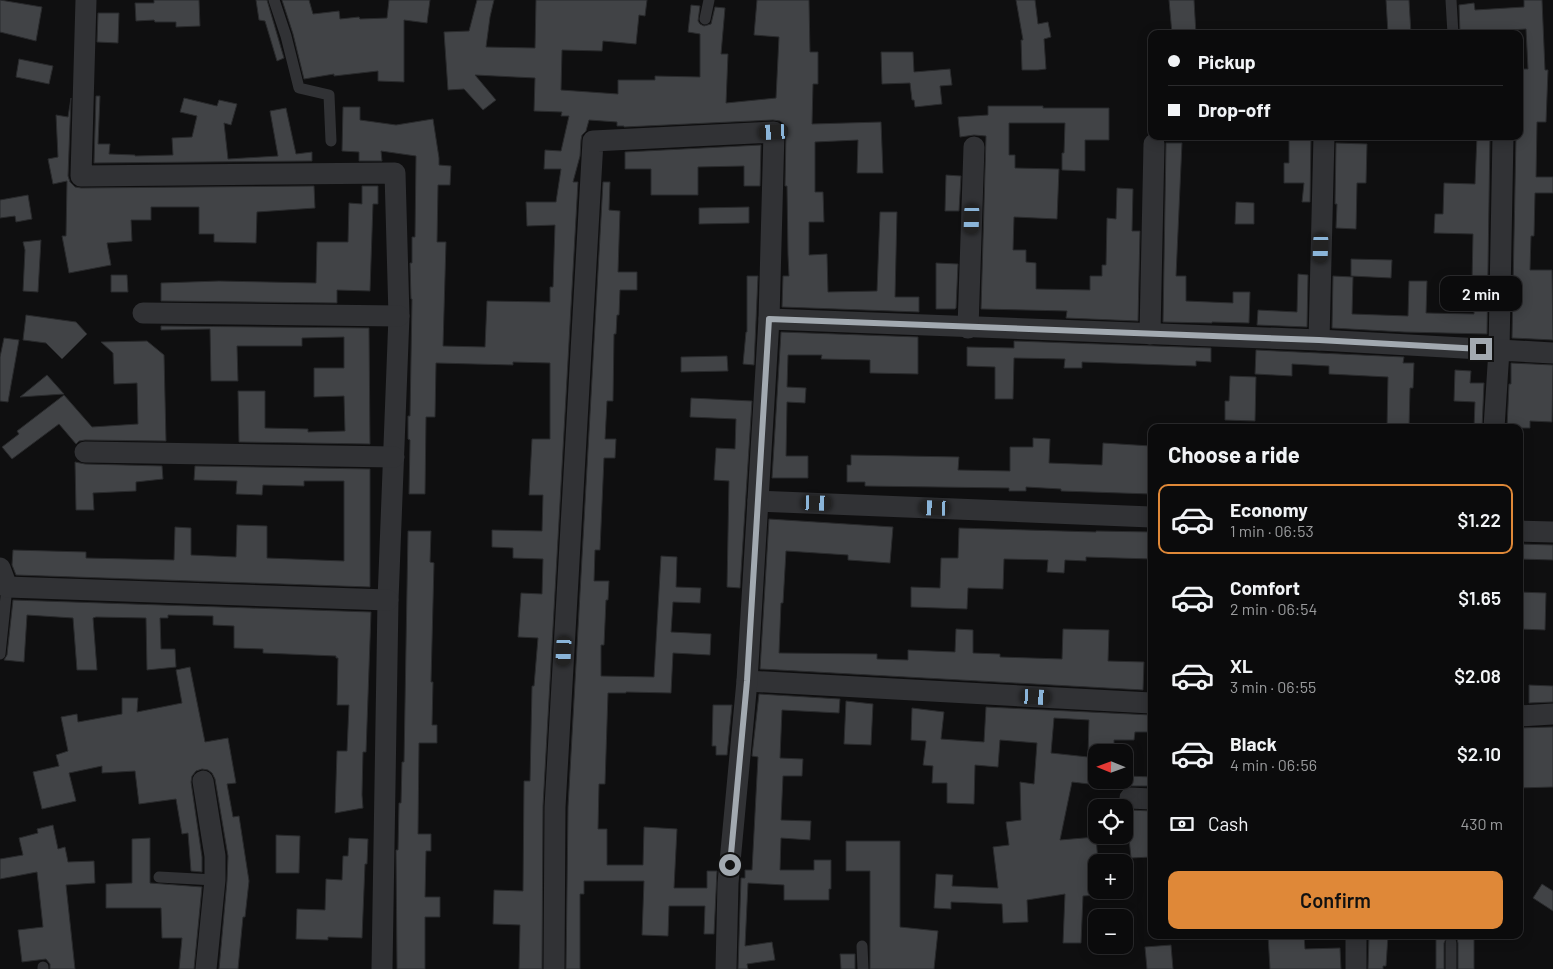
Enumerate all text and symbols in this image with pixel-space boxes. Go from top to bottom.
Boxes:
text: Pickup [1198,50,1256,73]
text: Drop-off [1198,98,1271,121]
car [758,124,789,140]
car [963,204,980,234]
car [1312,233,1329,263]
callout: 2 min [1440,276,1522,312]
text: 2 min [1462,284,1500,303]
route end [1470,338,1492,360]
text: Choose a ride [1168,441,1300,467]
car [801,495,832,511]
icon: car [1170,497,1215,542]
text: Economy [1230,498,1308,521]
car [919,500,950,516]
text: $1.22 [1457,508,1501,531]
text: 1 min · 06:53 [1230,521,1314,540]
icon: car [1170,575,1215,620]
text: Comfort [1230,576,1300,599]
text: $1.65 [1458,586,1501,609]
text: 2 min · 06:54 [1230,599,1317,618]
car [555,636,572,666]
icon: car [1170,653,1215,698]
text: XL [1230,654,1253,677]
text: $2.08 [1454,664,1501,687]
text: 3 min · 06:55 [1230,677,1316,696]
car [1020,689,1051,705]
icon: car [1170,731,1215,776]
text: Black [1230,732,1277,755]
text: $2.10 [1457,742,1501,765]
north arrow [1088,744,1132,789]
map controls [1088,744,1133,954]
text: 4 min · 06:56 [1230,755,1317,774]
button: locate [1088,799,1133,844]
icon: cash [1168,810,1196,838]
text: Cash [1208,812,1249,835]
text: 430 m [1460,814,1503,833]
route start [719,854,741,876]
button: + [1088,854,1133,899]
button: Confirm [1168,871,1503,929]
button: − [1088,909,1133,954]

